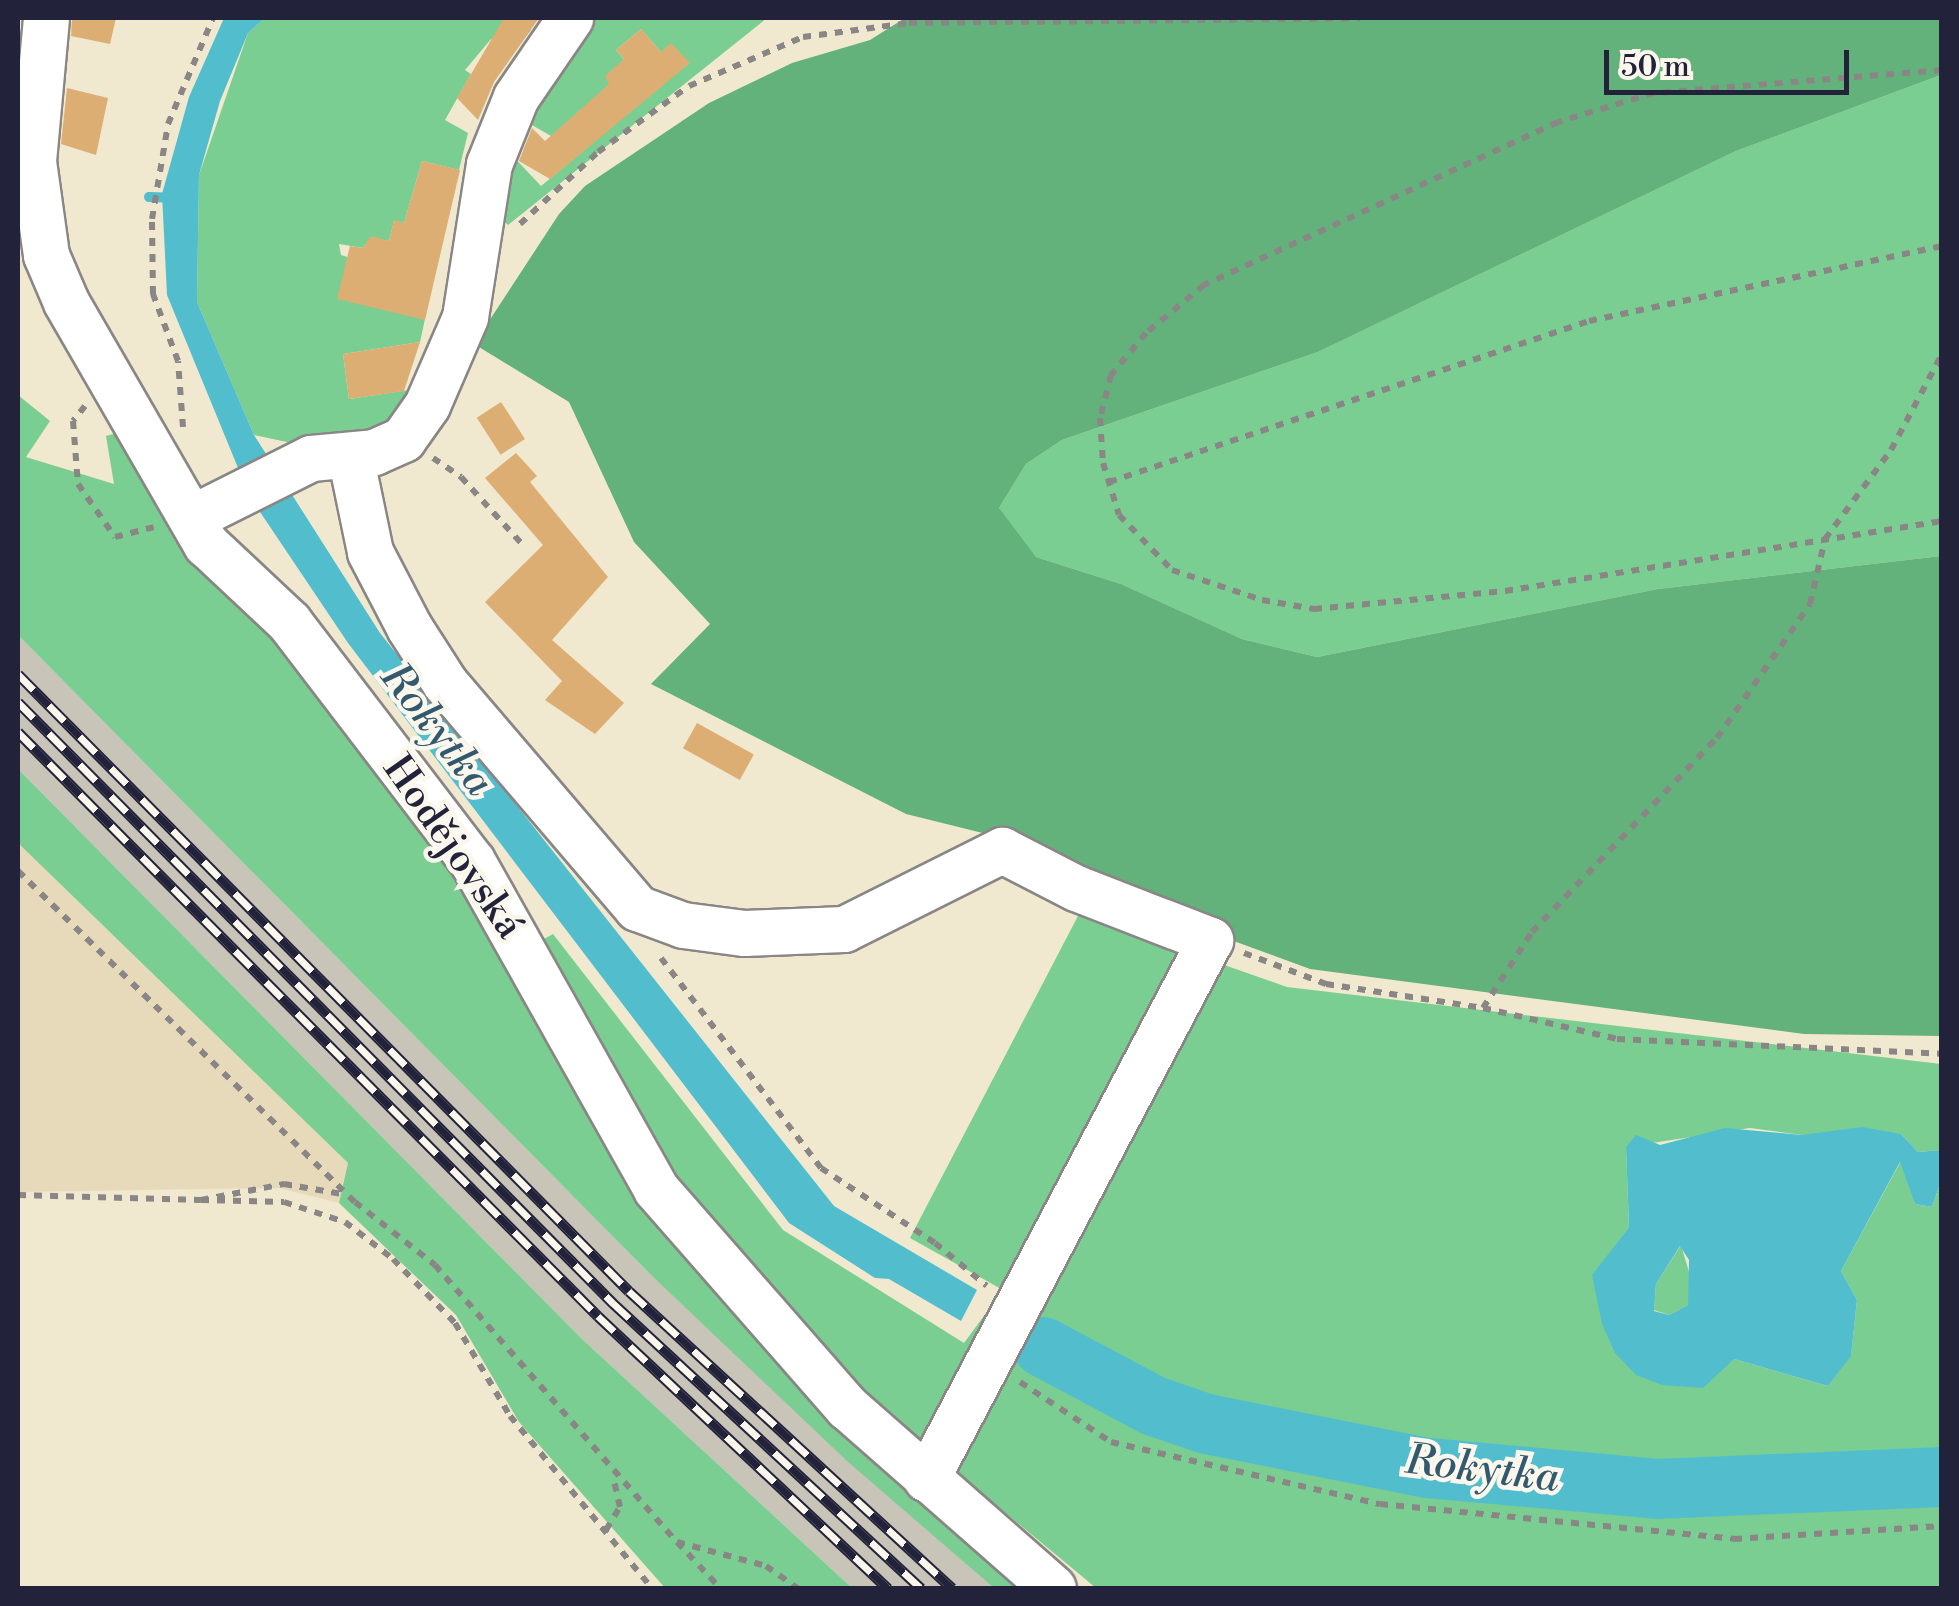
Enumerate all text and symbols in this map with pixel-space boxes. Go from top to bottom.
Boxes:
scale bar [1609,30,1854,92]
text: 50 m [1621,48,1690,86]
water label: Rokytka [369,654,503,806]
street label: Hodějovská [372,746,534,948]
water label: Rokytka [1402,1436,1562,1504]

